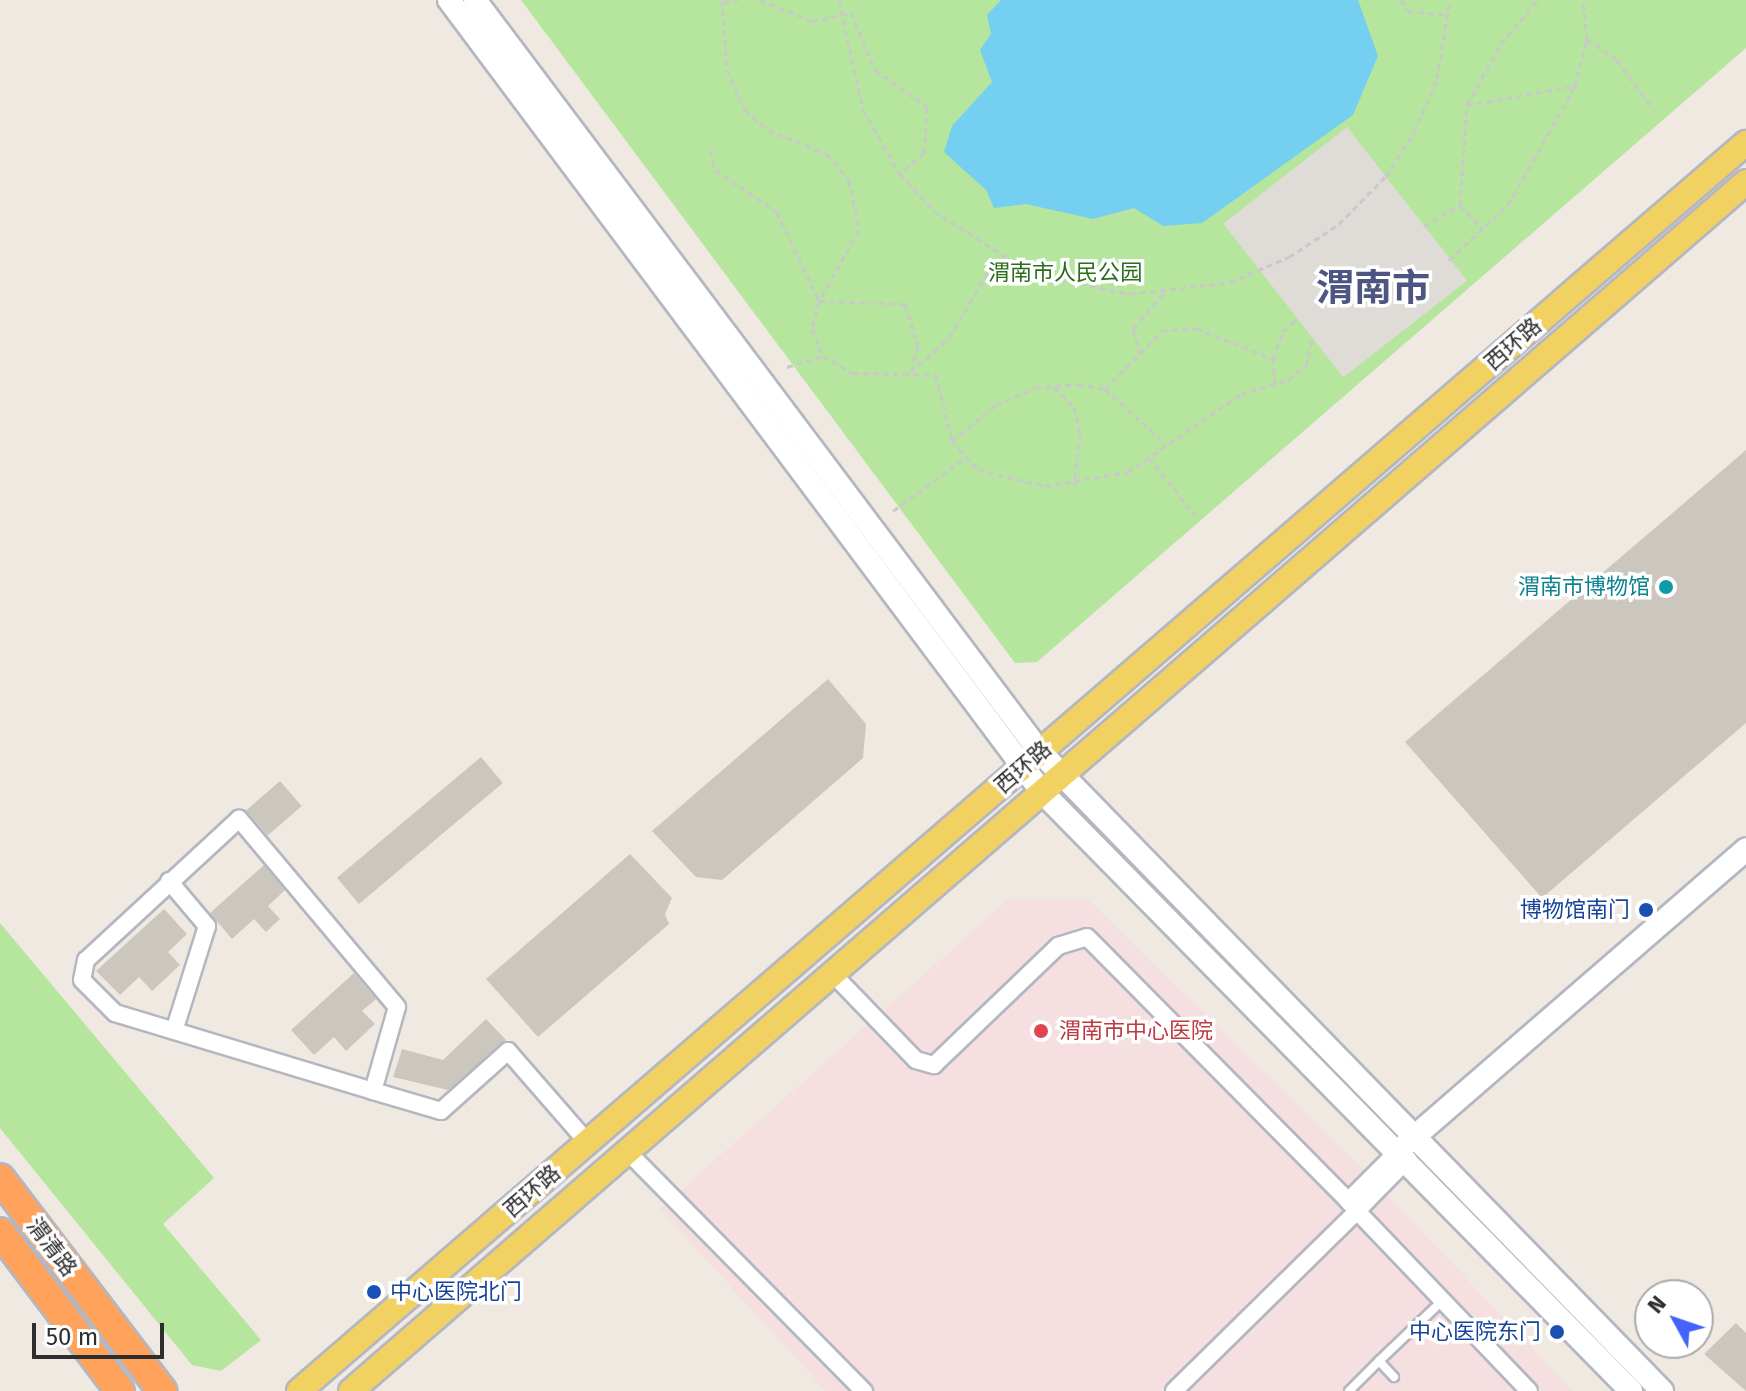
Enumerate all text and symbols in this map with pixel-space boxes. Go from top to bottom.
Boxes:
park label: 渭南市人民公园 [988,260,1142,286]
district label: 渭南市 [1316,266,1430,312]
street label: 西环路 [1479,312,1547,376]
place label: 渭南市博物馆 [1518,574,1650,600]
marker: 渭南市博物馆 [1657,578,1675,596]
street label: 西环路 [989,735,1057,799]
place label: 博物馆南门 [1520,897,1630,923]
marker: 博物馆南门 [1637,901,1655,919]
place label: 渭南市中心医院 [1059,1018,1213,1044]
marker: 渭南市中心医院 [1030,1020,1052,1042]
street label: 西环路 [498,1159,566,1223]
street label: 渭清路 [22,1213,82,1281]
place label: 中心医院北门 [390,1279,522,1305]
north arrow [1634,1279,1714,1359]
marker: 中心医院北门 [365,1283,383,1301]
text: N [1642,1290,1672,1319]
scale bar [36,1307,168,1357]
place label: 中心医院东门 [1409,1319,1541,1345]
text: 50 m [46,1323,98,1351]
marker: 中心医院东门 [1548,1323,1566,1341]

